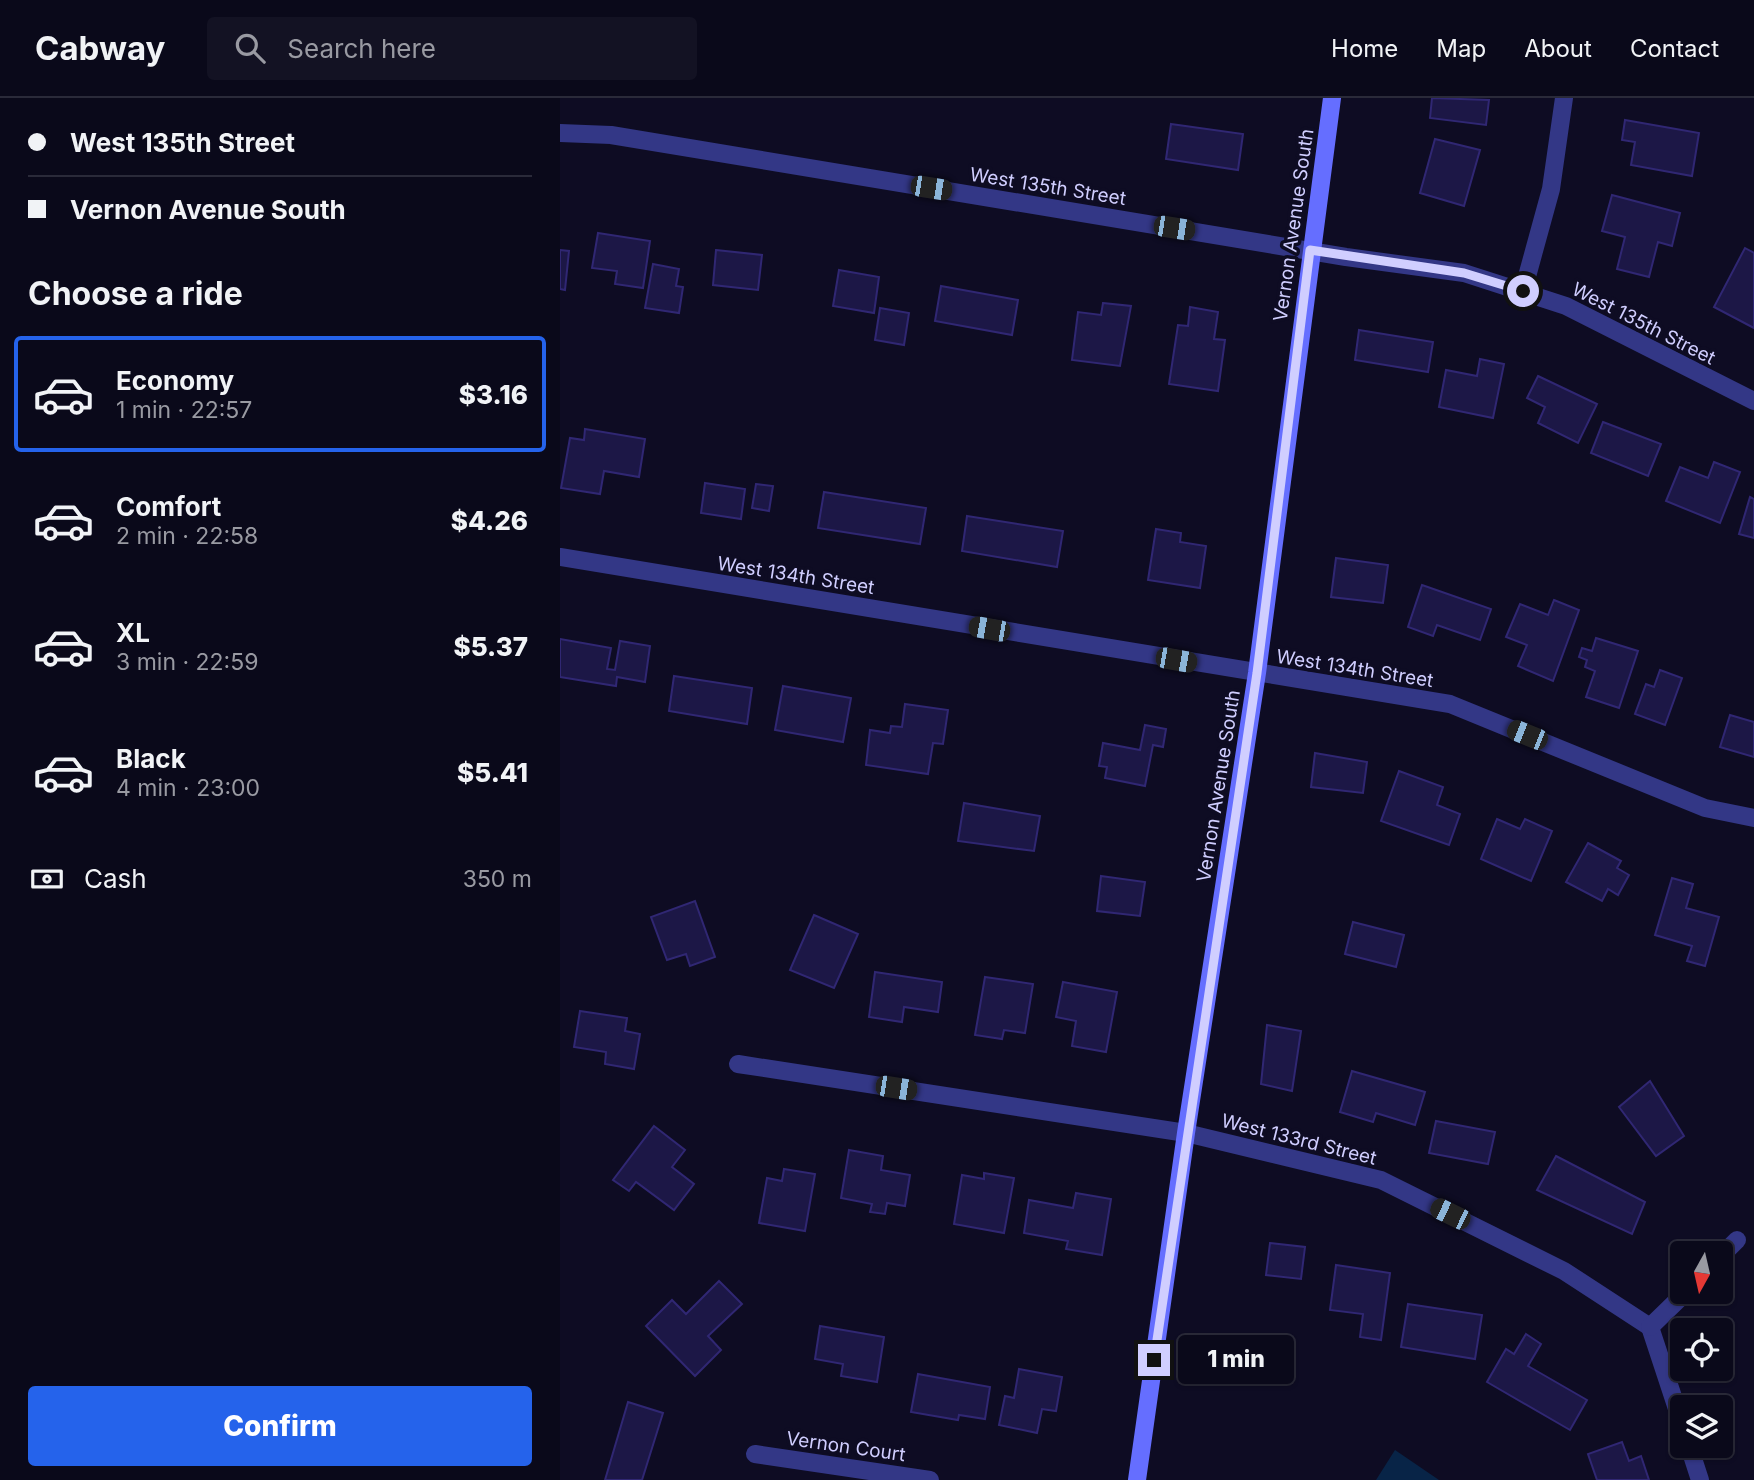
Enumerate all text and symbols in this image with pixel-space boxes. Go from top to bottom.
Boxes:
search box [207,17,697,80]
text: Cabway [35,28,165,68]
icon: search [231,29,269,67]
text: Search here [287,33,436,64]
text: Home [1331,34,1398,63]
text: Map [1436,34,1486,63]
text: About [1524,34,1592,63]
text: Contact [1630,34,1719,63]
text: West 135th Street [70,127,295,158]
street label: Vernon Avenue South [1269,127,1318,323]
street label: West 135th Street [968,163,1128,210]
car [909,174,954,202]
text: Vernon Avenue South [70,194,346,225]
car [1152,214,1197,242]
text: Choose a ride [28,274,243,313]
route start [1507,275,1539,307]
street label: West 135th Street [1568,277,1719,370]
icon: car [32,363,95,426]
text: Economy [116,365,234,396]
text: $3.16 [459,379,528,410]
text: 1 min · 22:57 [116,396,252,424]
icon: car [32,489,95,552]
text: Comfort [116,491,221,522]
text: $4.26 [451,505,528,536]
text: 2 min · 22:58 [116,522,258,550]
street label: West 134th Street [716,552,876,599]
icon: car [32,615,95,678]
car [967,615,1012,643]
text: XL [116,617,150,648]
text: $5.37 [453,631,528,662]
street label: West 134th Street [1275,645,1435,692]
car [1154,646,1199,674]
text: 3 min · 22:59 [116,648,258,676]
street label: Vernon Avenue South [1192,688,1245,884]
car [1504,717,1551,753]
icon: car [32,741,95,804]
text: Black [116,743,186,774]
text: $5.41 [457,757,528,788]
text: 4 min · 23:00 [116,774,260,802]
icon: cash [28,860,66,898]
text: Cash [84,863,147,894]
text: 350 m [463,865,532,893]
car [874,1074,919,1102]
street label: West 133rd Street [1219,1109,1379,1170]
car [1427,1195,1474,1233]
north arrow [1670,1241,1732,1304]
map controls [1670,1241,1733,1458]
button: locate [1670,1318,1733,1381]
callout: 1 min [1178,1336,1294,1384]
route end [1138,1344,1170,1376]
text: 1 min [1207,1345,1265,1373]
button: Confirm [28,1386,532,1466]
button: layers [1670,1395,1733,1458]
street label: Vernon Court [785,1427,907,1466]

